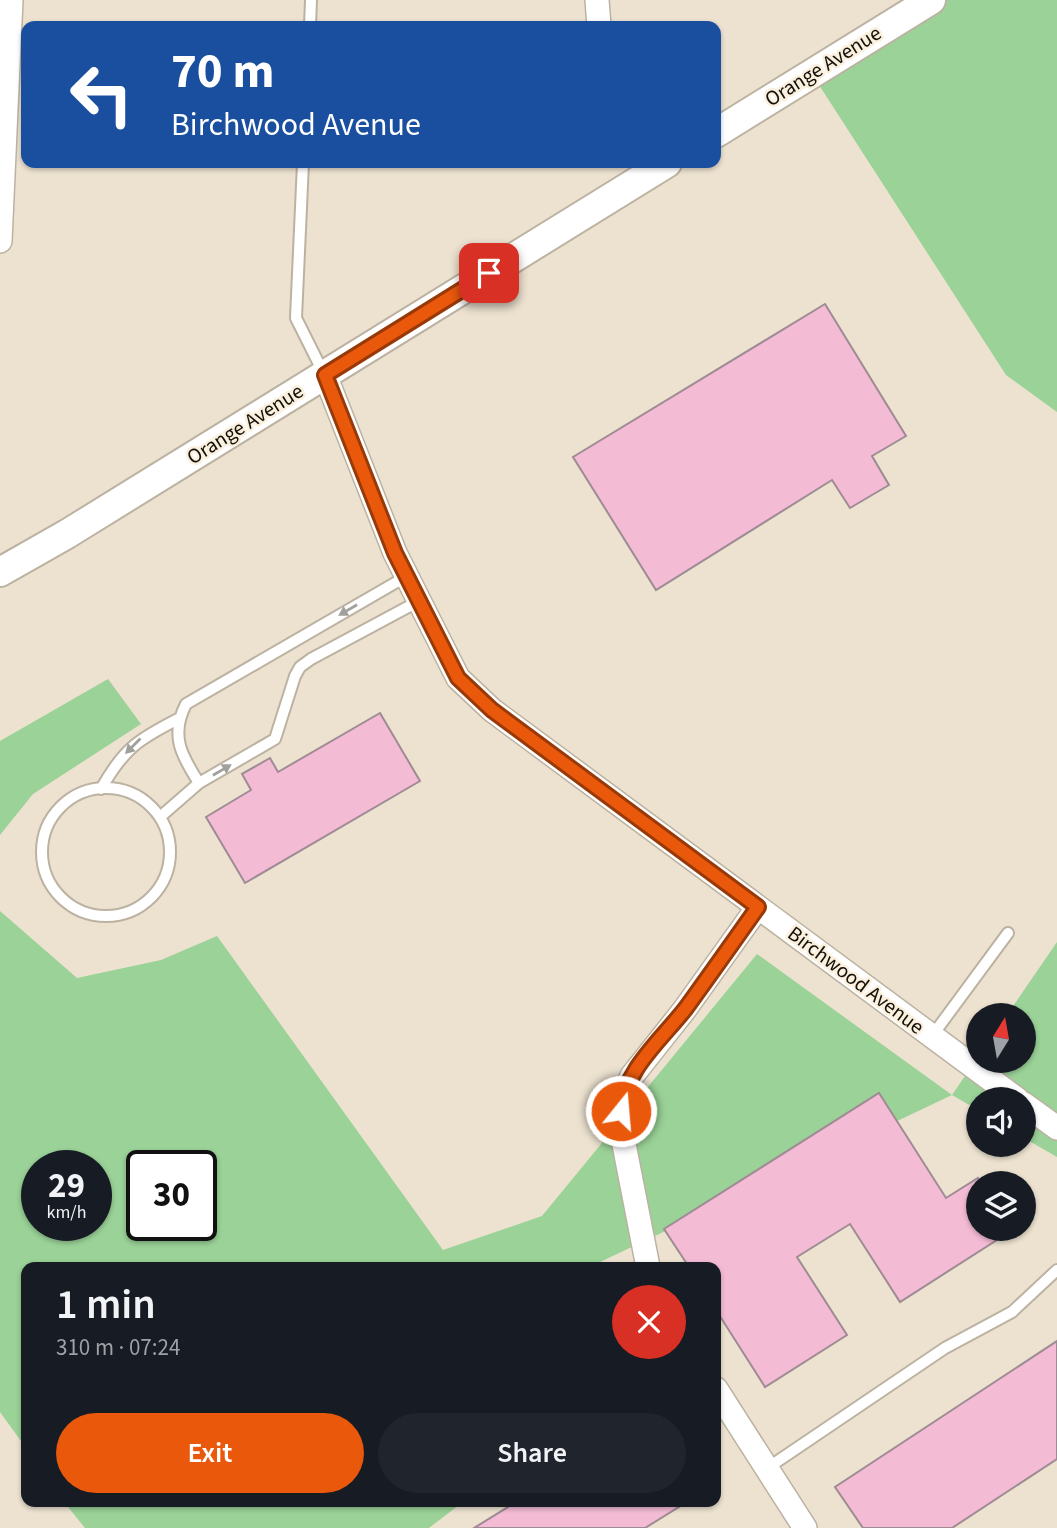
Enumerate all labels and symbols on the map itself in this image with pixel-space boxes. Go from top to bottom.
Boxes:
street label: Orange Avenue [759,18,887,114]
pin [459,243,519,303]
street label: Orange Avenue [181,376,309,472]
one-way arrow [338,604,358,616]
one-way arrow [126,737,142,754]
one-way arrow [213,764,232,776]
street label: Birchwood Avenue [782,919,930,1041]
north arrow [966,1003,1036,1073]
position arrow [584,1074,658,1148]
speed limit sign: 30 [126,1150,217,1241]

